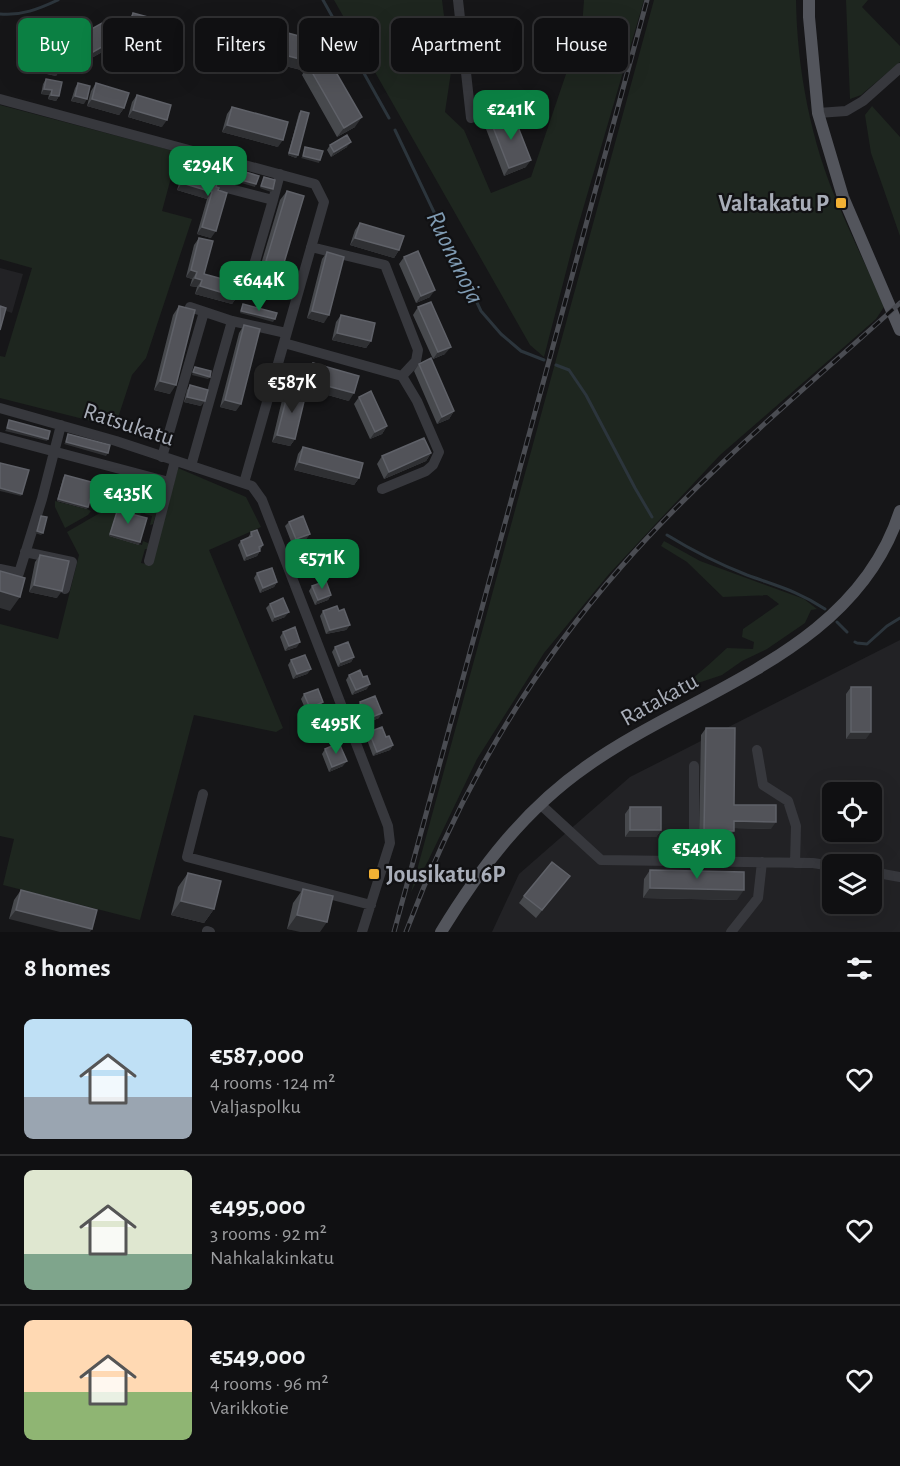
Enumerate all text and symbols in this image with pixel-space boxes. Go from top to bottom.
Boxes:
chip: Buy [18,18,91,72]
chip: Rent [103,18,183,72]
chip: Filters [195,18,287,72]
chip: New [299,18,379,72]
chip: Apartment [391,18,522,72]
chip: House [534,18,628,72]
pin: €241K [469,90,553,141]
text: €241K [487,99,535,119]
pin: €294K [166,146,250,197]
text: €294K [183,155,233,175]
place label: Valtakatu P [718,192,829,216]
marker: Valtakatu P [834,196,848,210]
water label: Ruonanoja [421,207,489,308]
pin: €644K [217,261,301,312]
text: €644K [234,270,284,290]
pin: €587K [250,363,334,414]
text: €587K [268,372,316,392]
street label: Ratsukatu [80,399,177,451]
pin: €435K [86,474,170,525]
text: €435K [104,483,152,503]
pin: €571K [280,539,364,590]
text: €571K [299,548,345,568]
street label: Ratakatu [617,669,702,731]
pin: €495K [294,704,378,755]
text: €495K [311,713,361,733]
map controls [822,782,882,914]
button: locate [822,782,882,842]
pin: €549K [655,829,739,880]
text: €549K [672,838,722,858]
button: layers [822,854,882,914]
place label: Jousikatu 6P [386,863,506,887]
marker: Jousikatu 6P [367,867,381,881]
icon: filters [843,952,876,985]
text: 8 homes [24,955,111,981]
text: €587,000 [210,1042,304,1068]
icon: home [72,1043,144,1115]
icon: heart [843,1063,876,1096]
text: 4 rooms · 124 m² [210,1073,335,1093]
text: Valjaspolku [210,1097,301,1117]
text: €495,000 [210,1193,306,1219]
icon: home [72,1194,144,1266]
icon: heart [843,1214,876,1247]
text: 3 rooms · 92 m² [210,1224,327,1244]
text: Nahkalakinkatu [210,1248,334,1268]
text: €549,000 [210,1343,306,1369]
icon: home [72,1344,144,1416]
icon: heart [843,1364,876,1397]
text: 4 rooms · 96 m² [210,1374,328,1394]
text: Varikkotie [210,1398,289,1418]

